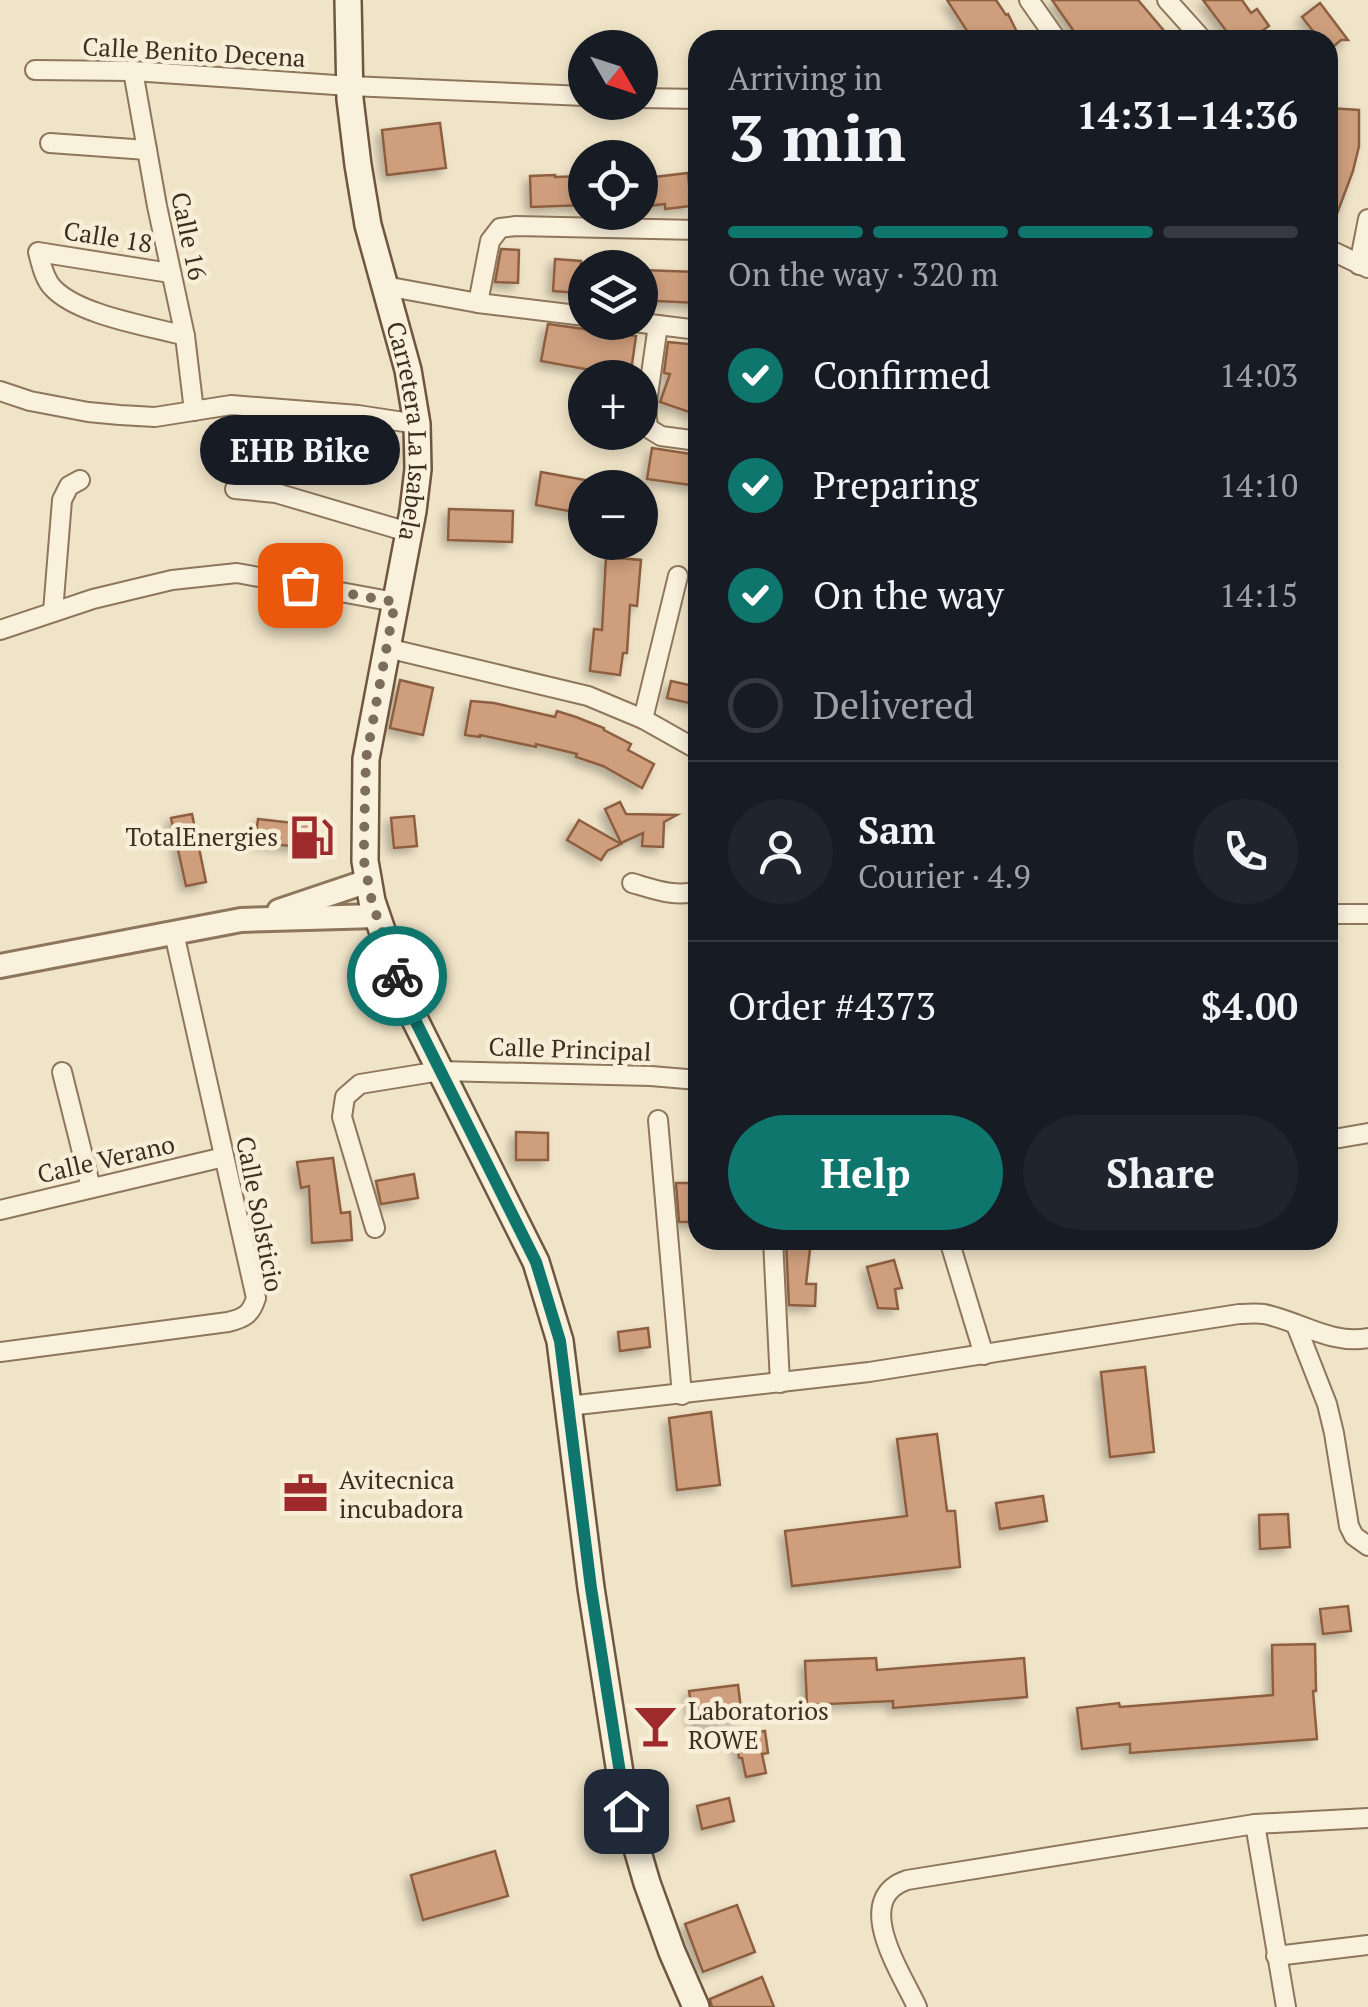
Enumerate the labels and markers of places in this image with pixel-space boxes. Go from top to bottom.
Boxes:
callout: EHB Bike [200,415,400,485]
pin [258,543,343,628]
fuel station icon: TotalEnergies [287,813,335,861]
place label: TotalEnergies [125,820,278,853]
place label: Avitecnica incubadora [339,1463,464,1525]
office icon: Avitecnica incubadora [282,1470,330,1518]
place label: Laboratorios ROWE [688,1694,829,1756]
bar icon: Laboratorios ROWE [631,1701,679,1749]
pin [584,1769,669,1854]

